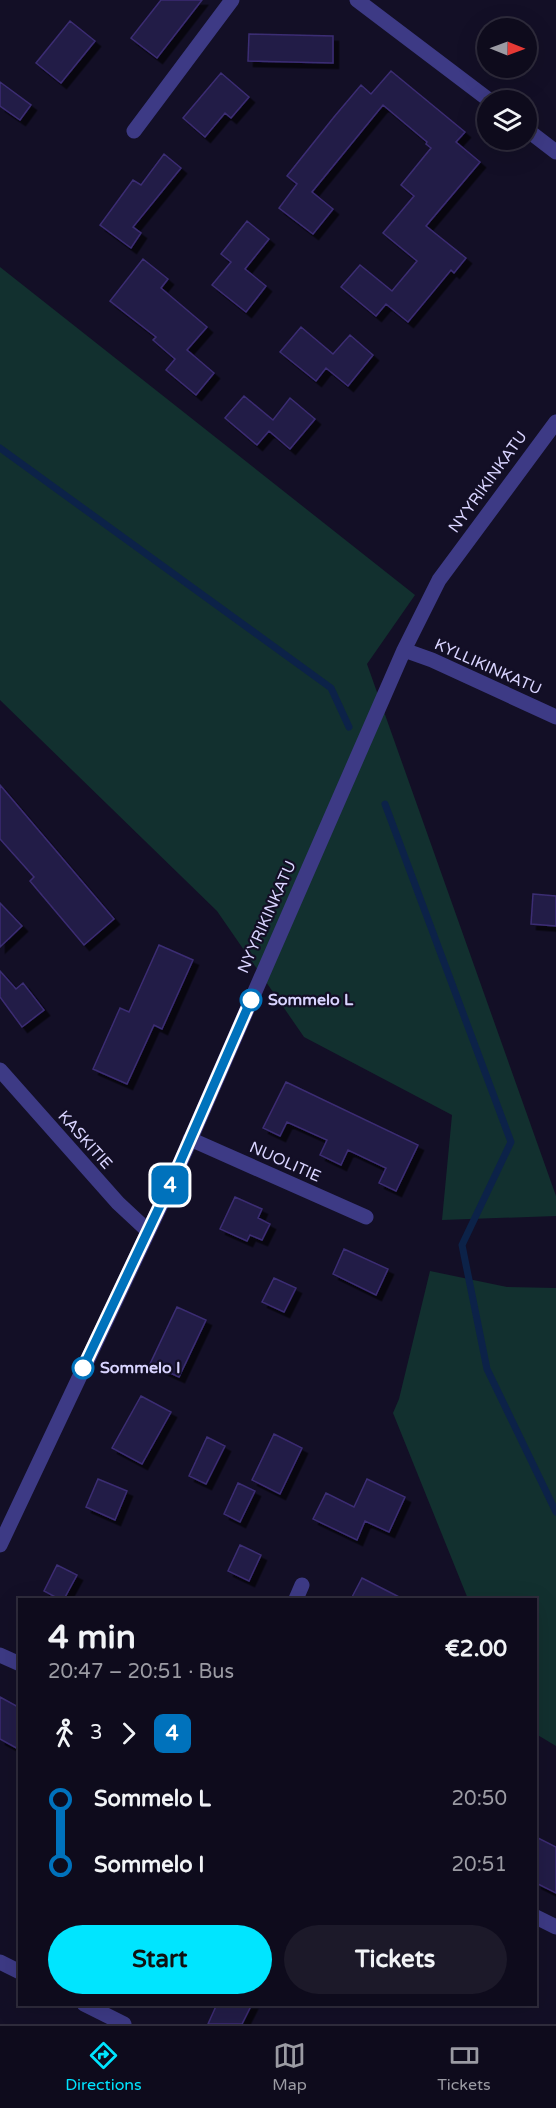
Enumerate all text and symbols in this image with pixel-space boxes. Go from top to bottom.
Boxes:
north arrow [477,18,537,78]
map controls [477,18,537,150]
button: layers [477,90,537,150]
street label: NYYRIKINKATU [444,427,532,537]
street label: KYLLIKINKATU [431,634,545,700]
street label: NYYRIKINKATU [233,857,301,977]
marker: Sommelo L [240,989,262,1011]
place label: Sommelo L [268,990,354,1010]
street label: KASKITIE [53,1107,117,1173]
street label: NUOLITIE [246,1137,324,1187]
line badge: 4 [150,1166,189,1204]
text: 4 [163,1173,177,1198]
marker: Sommelo I [72,1357,94,1379]
place label: Sommelo I [100,1358,180,1378]
text: 4 min [48,1618,136,1657]
text: €2.00 [445,1636,507,1662]
text: 20:47 – 20:51 · Bus [48,1660,234,1684]
icon: walk [48,1717,81,1750]
icon: forward [112,1717,145,1750]
text: 3 [90,1721,103,1745]
text: 4 [166,1721,179,1746]
text: Sommelo L [94,1786,211,1812]
text: 20:50 [452,1787,507,1811]
text: Sommelo I [94,1852,205,1878]
text: 20:51 [452,1853,507,1877]
button: Start [48,1925,272,1994]
button: Tickets [284,1925,507,1994]
tab: Directions [65,2039,142,2095]
tab: Map [272,2039,307,2095]
tab: Tickets [437,2039,491,2095]

